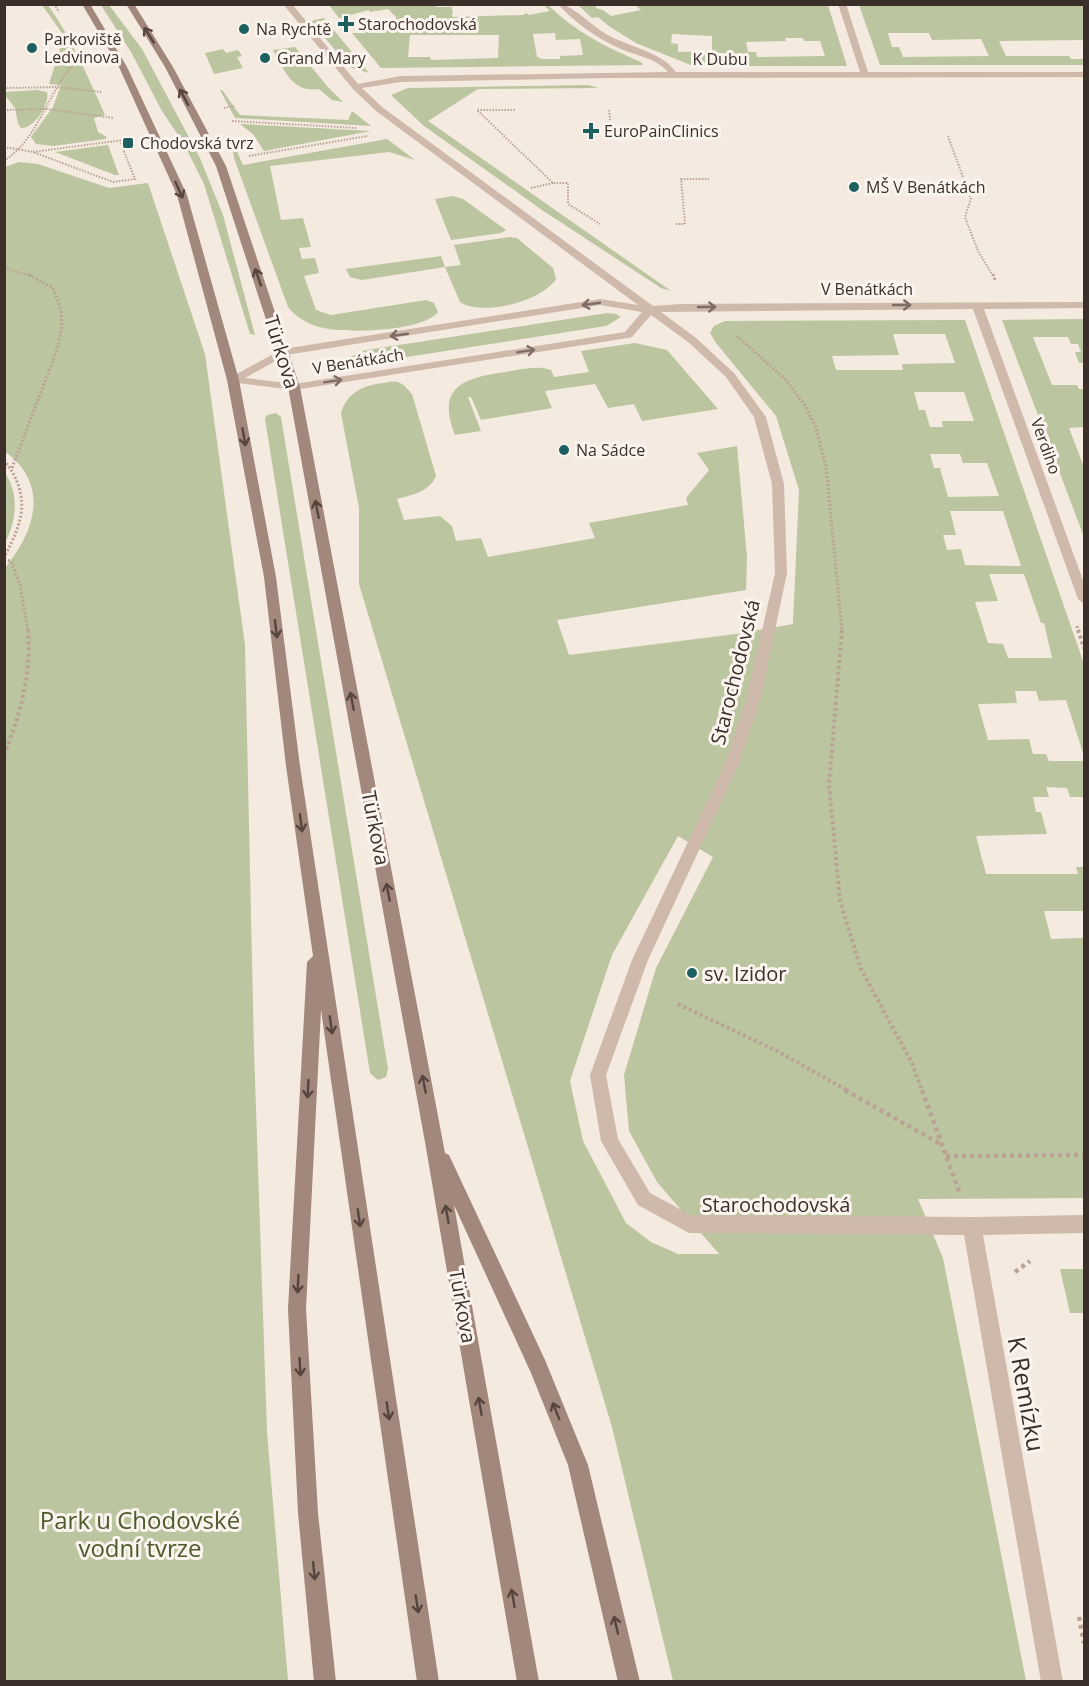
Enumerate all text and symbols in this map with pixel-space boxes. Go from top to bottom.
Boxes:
place label: Starochodovská [358,13,477,35]
marker: Starochodovská [339,17,353,31]
place label: Na Rychtě [256,18,331,40]
marker: Na Rychtě [237,22,251,36]
one-way arrow [143,27,156,44]
place label: Parkoviště Ledvinova [44,28,121,68]
marker: Parkoviště Ledvinova [25,41,39,55]
place label: Grand Mary [277,47,367,69]
street label: K Dubu [693,48,747,70]
marker: Grand Mary [258,51,272,65]
one-way arrow [178,88,190,106]
place label: EuroPainClinics [604,120,719,142]
marker: EuroPainClinics [582,122,600,140]
place label: Chodovská tvrz [140,132,254,154]
marker: Chodovská tvrz [121,136,135,150]
place label: MŠ V Benátkách [866,176,986,198]
one-way arrow [174,180,185,198]
marker: MŠ V Benátkách [847,180,861,194]
one-way arrow [251,268,262,287]
street label: V Benátkách [821,278,913,300]
one-way arrow [582,298,602,309]
one-way arrow [892,299,912,311]
one-way arrow [697,301,717,313]
street label: Türkova [258,312,306,392]
one-way arrow [389,329,409,340]
street label: V Benátkách [311,343,405,379]
one-way arrow [515,345,535,356]
one-way arrow [323,376,342,387]
street label: Verdiho [1026,415,1066,477]
one-way arrow [239,427,250,446]
place label: Na Sádce [576,439,645,461]
marker: Na Sádce [557,443,571,457]
one-way arrow [311,500,322,519]
street label: Starochodovská [704,597,766,747]
one-way arrow [271,619,282,639]
one-way arrow [346,691,357,711]
street label: Türkova [356,789,396,867]
one-way arrow [296,812,307,832]
one-way arrow [382,883,393,903]
place label: sv. Izidor [704,960,786,987]
marker: sv. Izidor [685,966,699,980]
one-way arrow [326,1015,337,1035]
one-way arrow [418,1075,429,1094]
one-way arrow [303,1079,314,1099]
street label: Starochodovská [702,1191,850,1218]
one-way arrow [441,1205,452,1224]
one-way arrow [354,1208,365,1228]
street label: Türkova [443,1267,483,1345]
one-way arrow [293,1274,304,1294]
street label: K Remízku [1001,1334,1053,1454]
one-way arrow [295,1357,306,1376]
one-way arrow [474,1397,485,1416]
one-way arrow [383,1401,394,1421]
one-way arrow [550,1402,561,1421]
park label: Park u Chodovské vodní tvrze [40,1503,240,1564]
one-way arrow [309,1561,320,1581]
one-way arrow [508,1589,519,1609]
one-way arrow [411,1594,422,1614]
one-way arrow [609,1615,621,1634]

